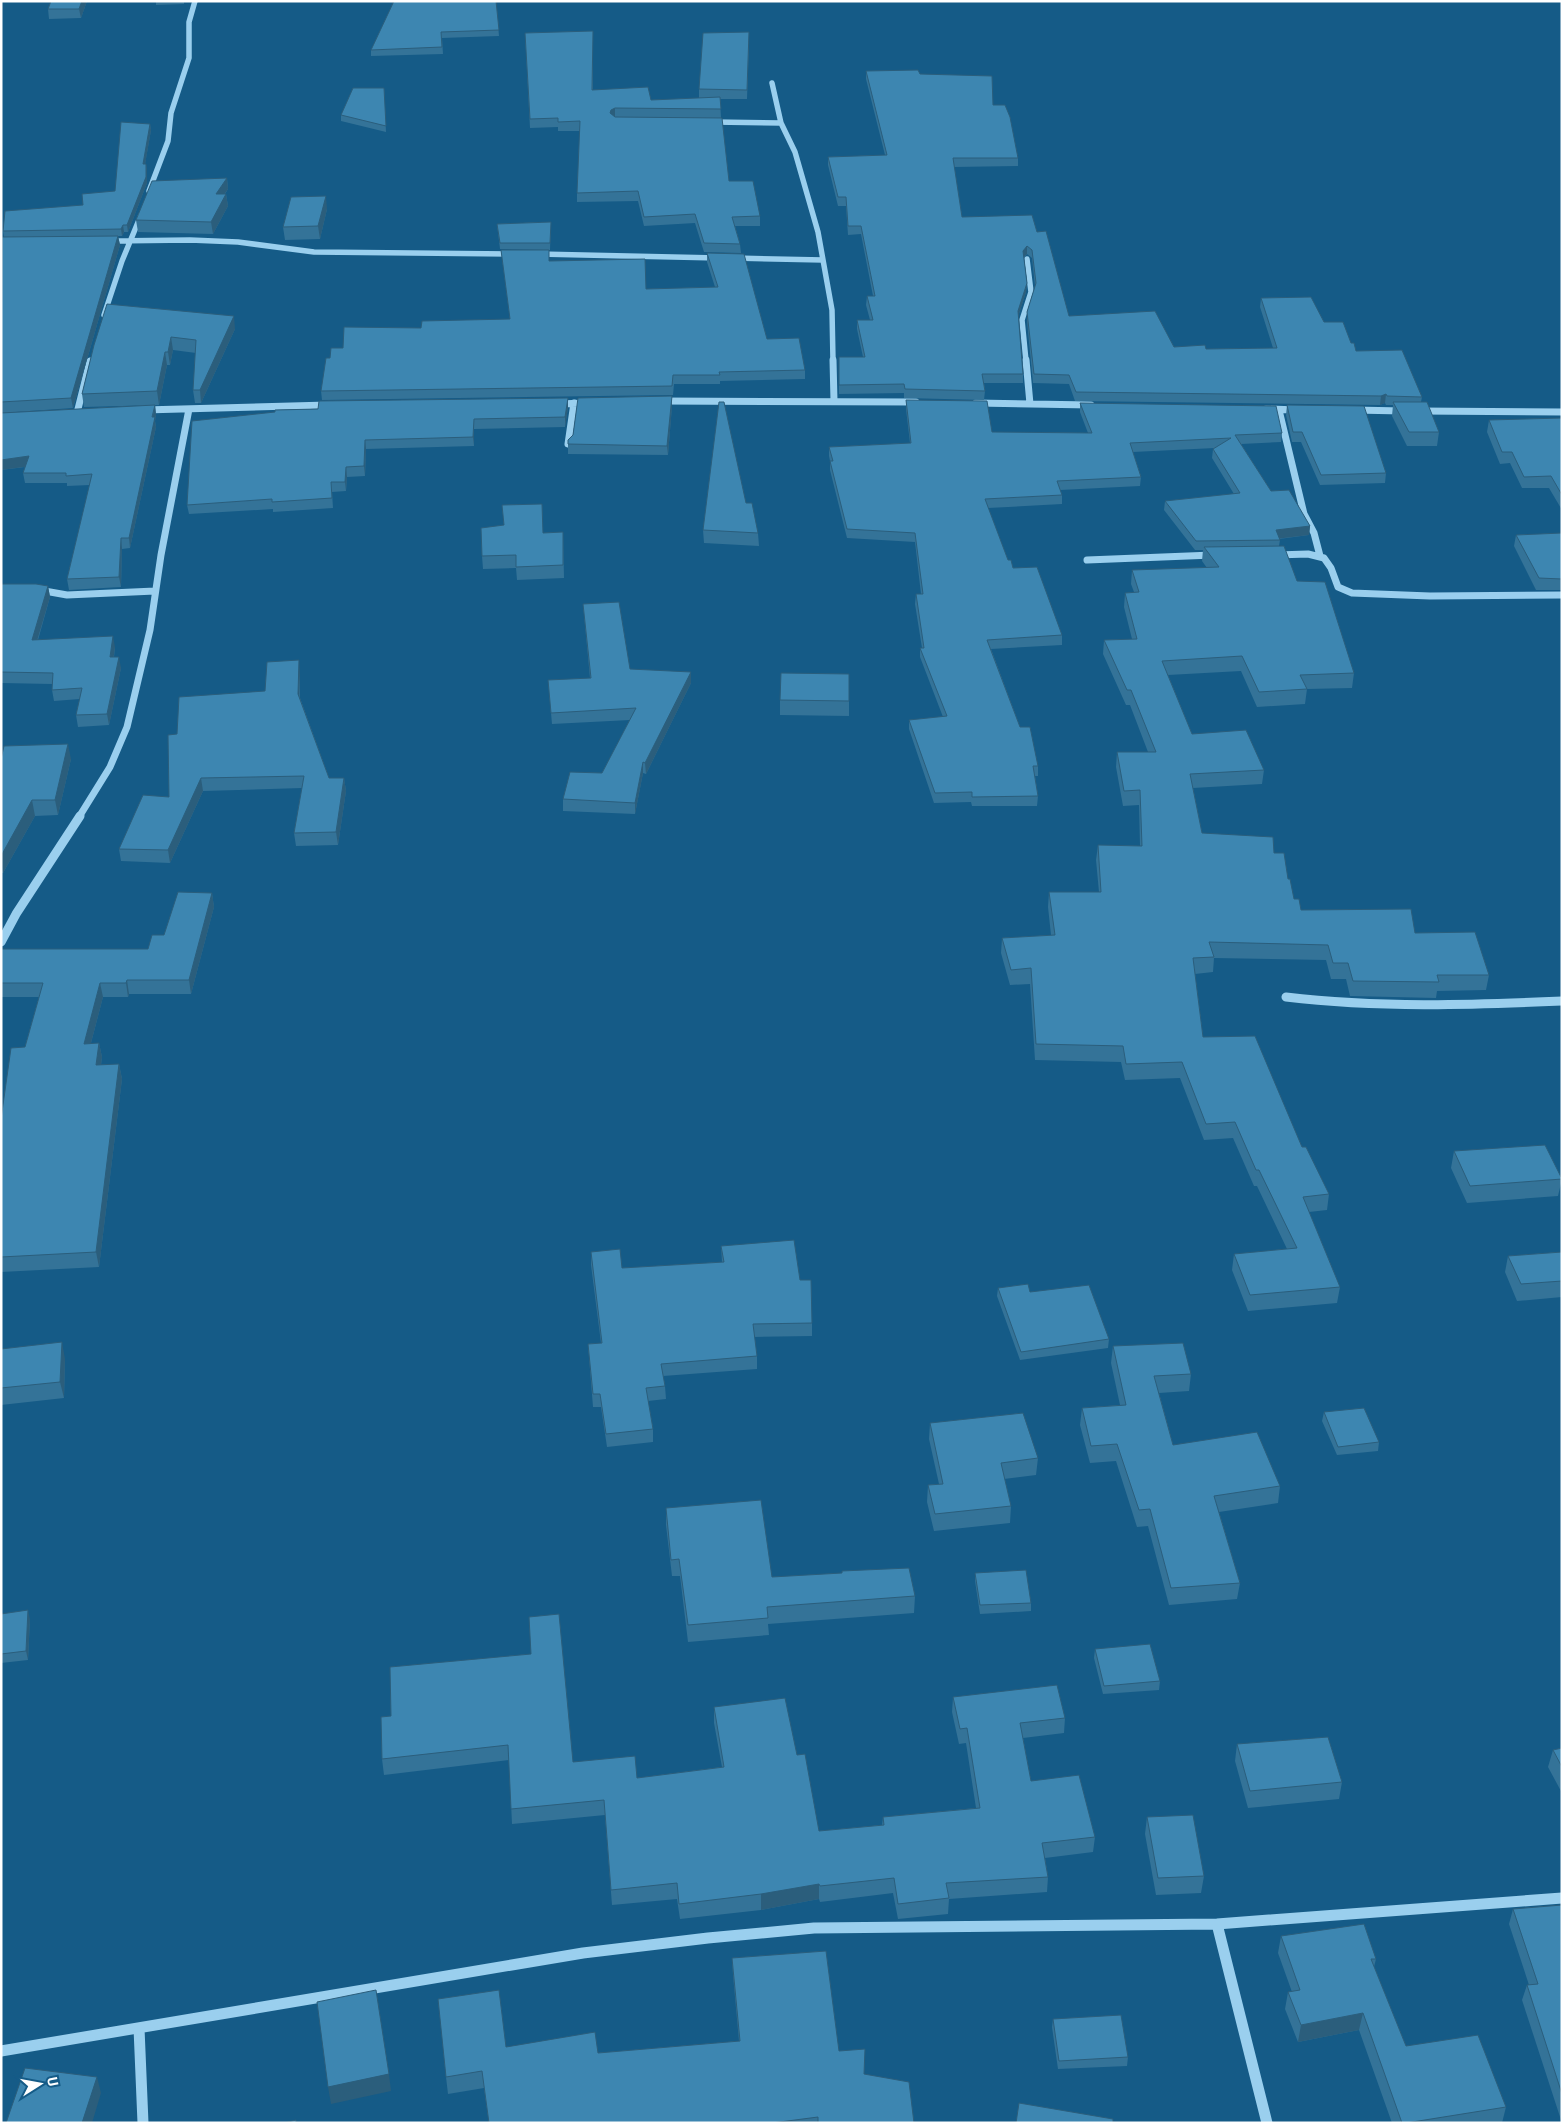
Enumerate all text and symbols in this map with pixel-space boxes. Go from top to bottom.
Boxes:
north arrow [15,2059,65,2109]
text: U [44,2075,61,2088]

